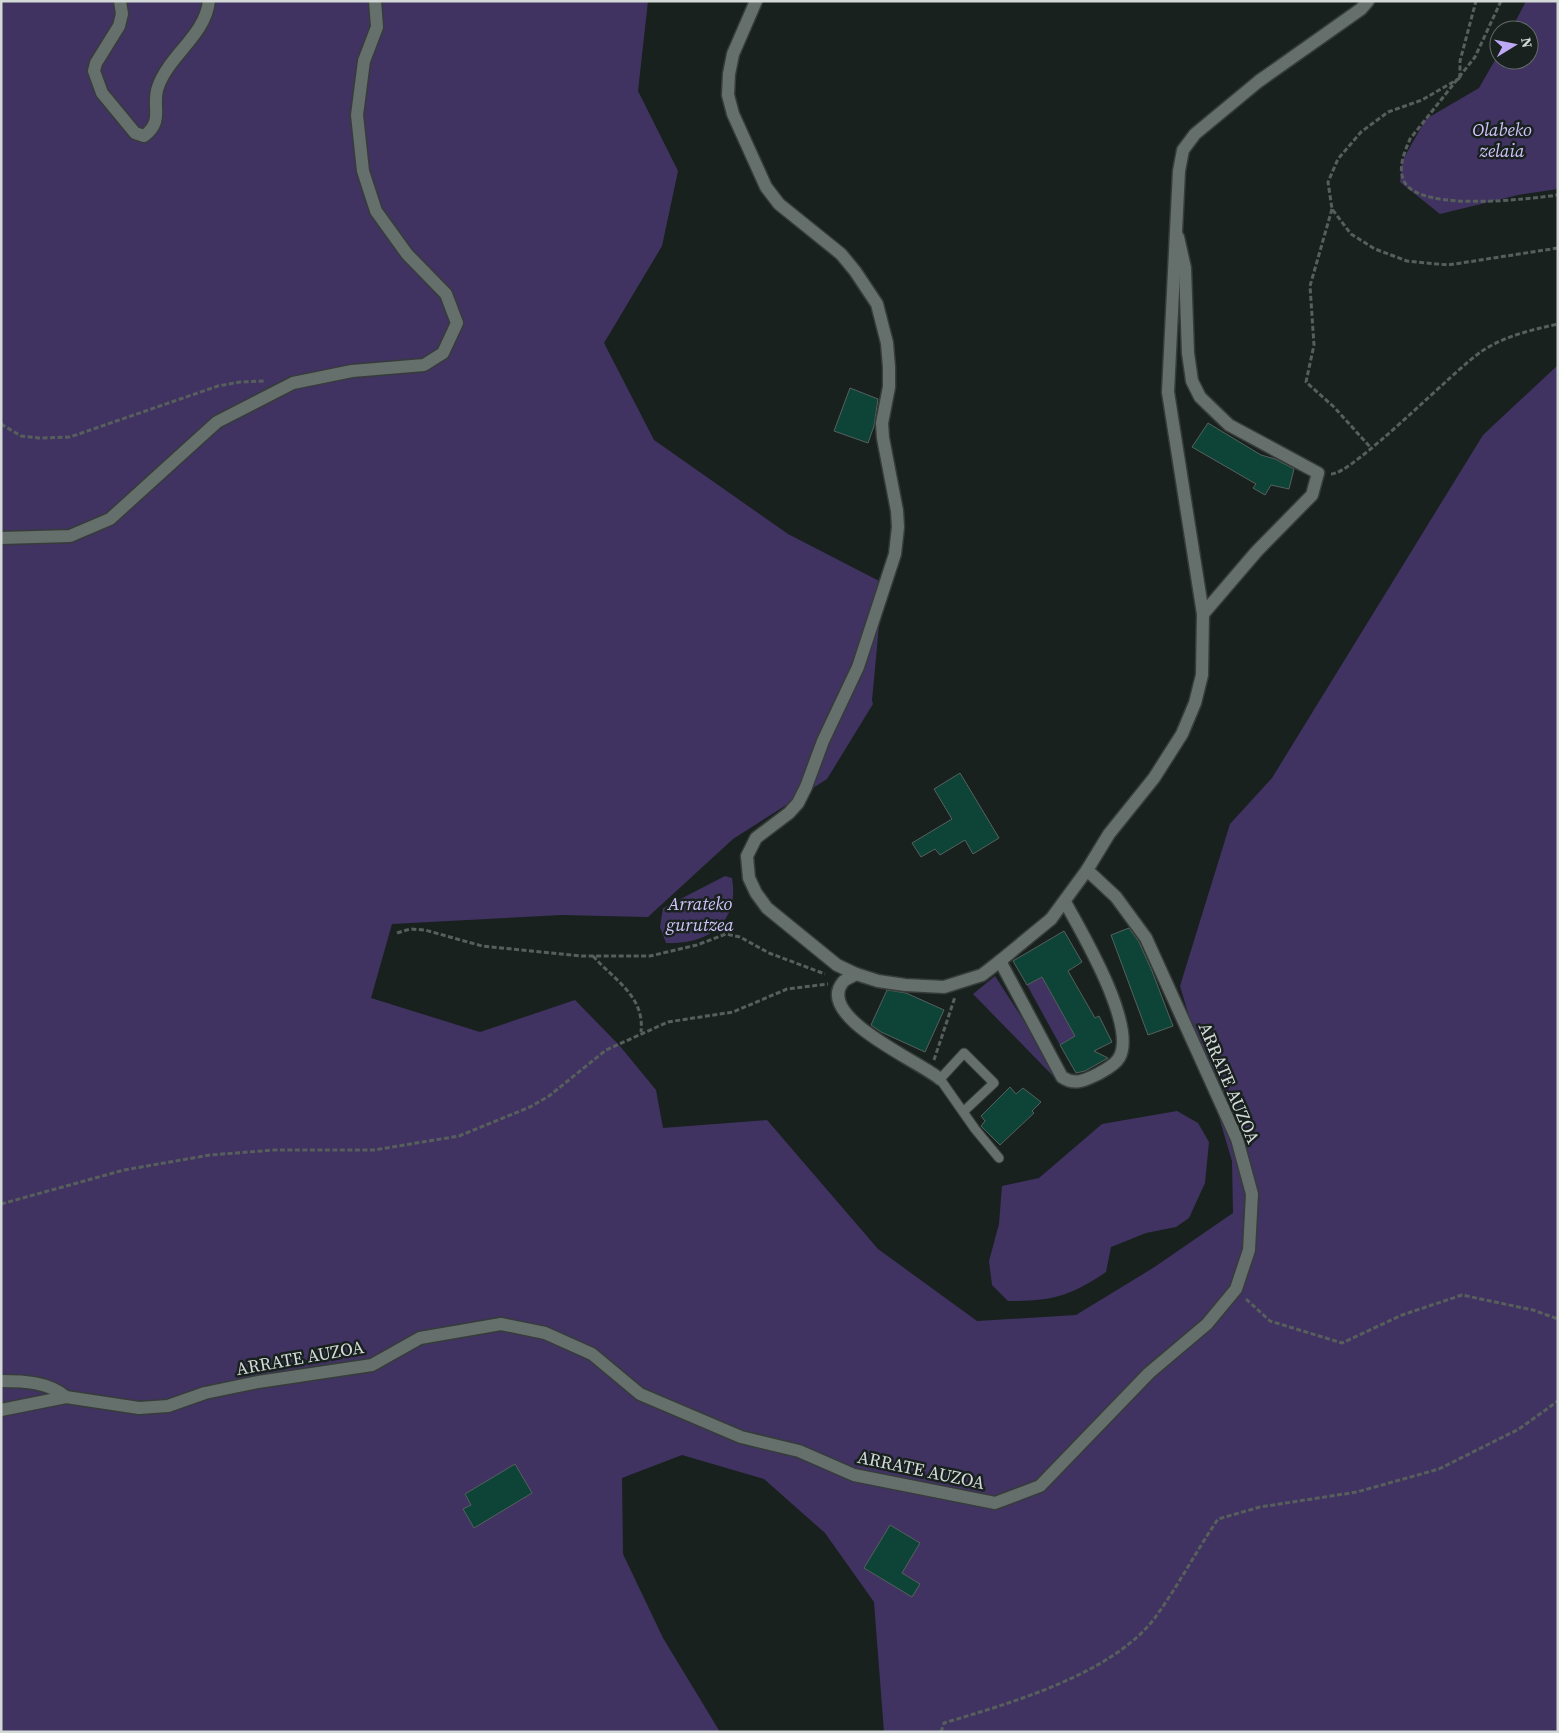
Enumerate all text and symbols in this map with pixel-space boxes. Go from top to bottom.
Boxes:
north arrow [1489,20,1539,70]
text: N [1516,36,1538,50]
park label: Olabeko zelaia [1472,117,1532,163]
park label: Arrateko gurutzea [665,891,734,937]
street label: ARRATE AUZOA [1193,1018,1266,1147]
street label: ARRATE AUZOA [234,1334,366,1381]
street label: ARRATE AUZOA [855,1444,987,1495]

